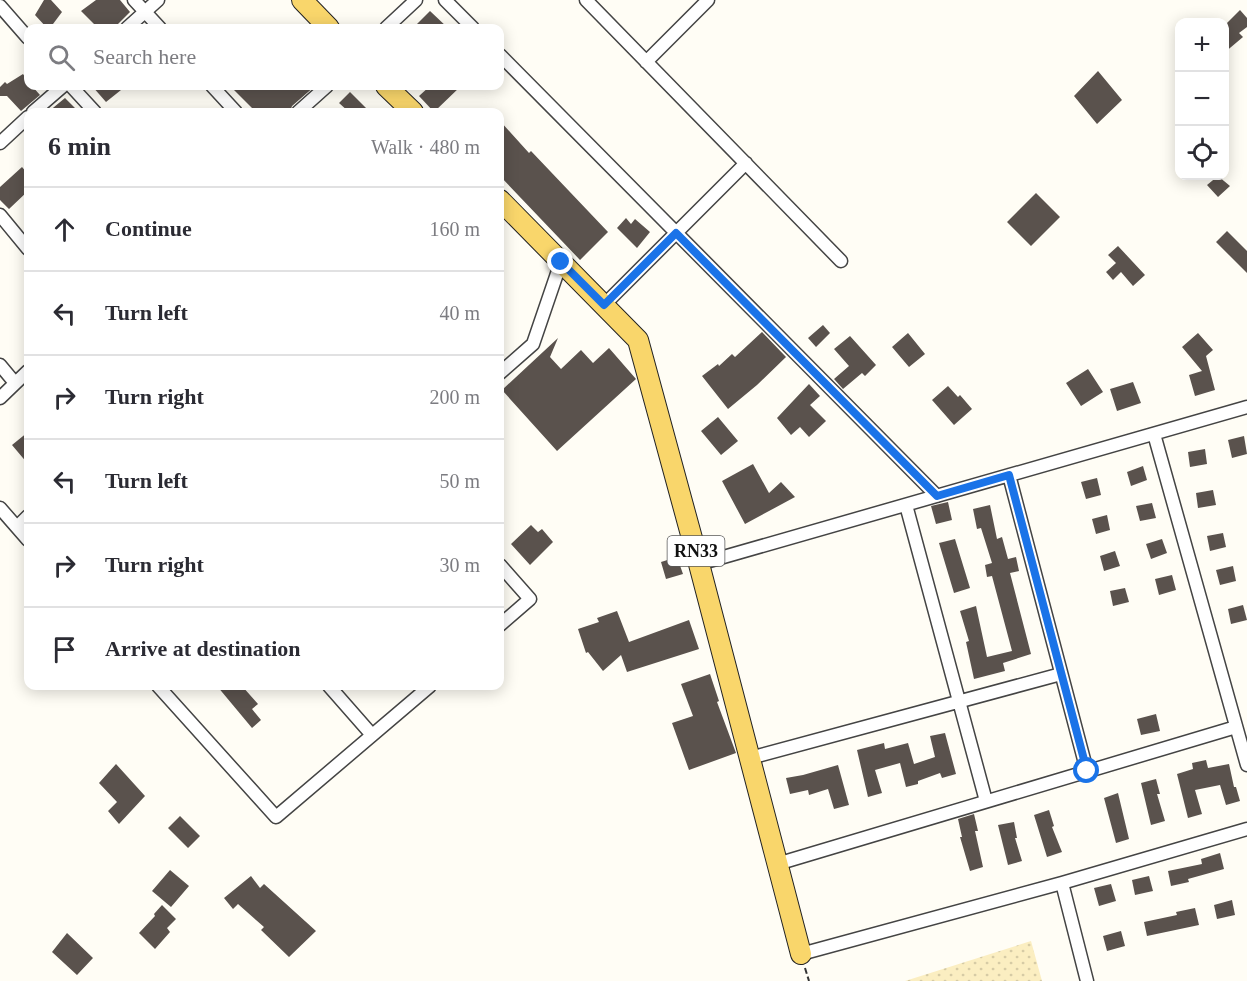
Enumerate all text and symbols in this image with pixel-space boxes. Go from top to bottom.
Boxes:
map controls [1175,18,1229,180]
button: + [1175,18,1229,72]
search box [24,24,504,90]
icon: search [45,41,78,74]
text: Search here [93,44,196,69]
button: − [1175,72,1229,126]
button: locate [1175,126,1229,180]
text: 6 min [48,132,111,161]
text: Walk · 480 m [371,136,480,158]
icon: ahead [48,213,81,246]
text: Continue [105,216,192,241]
text: 160 m [429,218,480,240]
route end [547,248,573,274]
icon: left [48,297,81,330]
text: Turn left [105,300,188,325]
text: 40 m [439,302,480,324]
icon: right [48,381,81,414]
text: Turn right [105,384,204,409]
text: 200 m [429,386,480,408]
icon: left [48,465,81,498]
text: Turn left [105,468,188,493]
text: 50 m [439,470,480,492]
road number: RN33 [668,536,724,566]
icon: right [48,549,81,582]
text: Turn right [105,552,204,577]
text: 30 m [439,554,480,576]
icon: arrive [48,633,81,666]
text: Arrive at destination [105,636,301,661]
route start [1073,757,1099,783]

